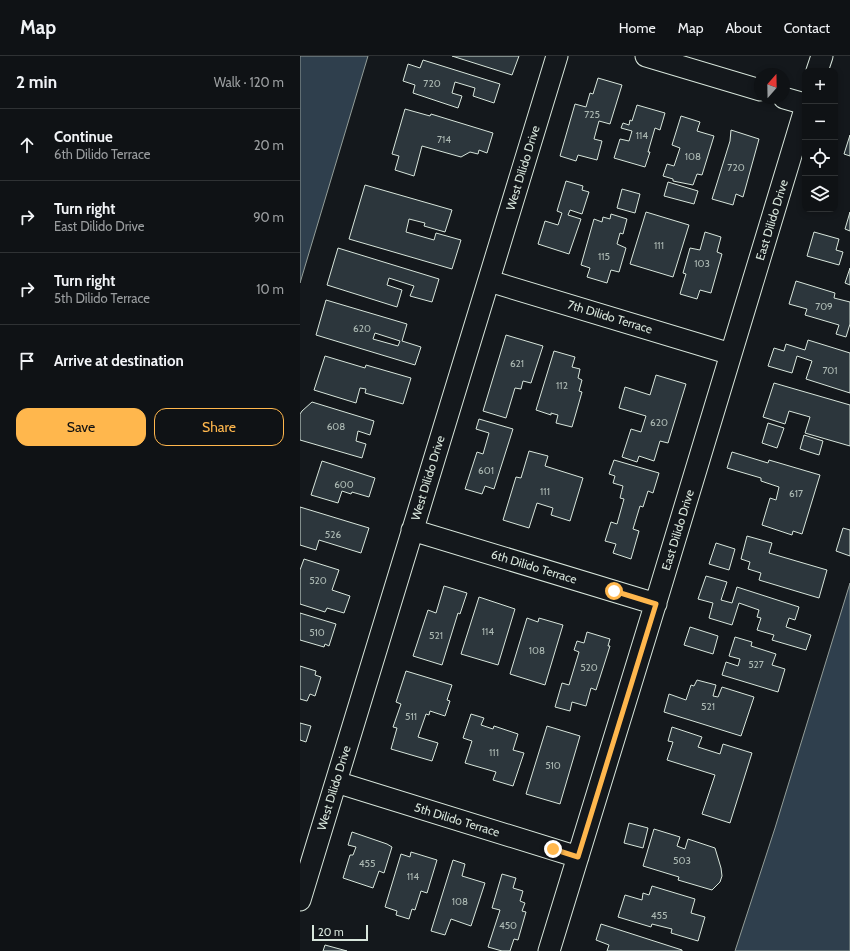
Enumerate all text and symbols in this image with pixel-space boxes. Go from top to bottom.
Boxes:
text: Map [20,16,56,39]
text: Home [619,19,656,37]
text: Map [678,19,703,37]
text: About [725,19,762,37]
text: Contact [784,19,830,37]
north arrow [754,68,790,104]
map controls [802,68,838,212]
button: + [802,68,838,104]
text: 2 min [16,72,57,92]
text: Walk · 120 m [214,74,284,90]
house number: 720 [423,77,441,90]
button: − [802,104,838,140]
house number: 725 [584,108,600,121]
street label: West Dilido Drive [502,123,543,212]
text: Continue [54,128,113,146]
house number: 114 [636,129,648,142]
house number: 714 [437,133,451,146]
icon: ahead [16,134,38,156]
text: 20 m [254,137,284,153]
button: locate [802,140,838,176]
text: 6th Dilido Terrace [54,146,150,162]
house number: 108 [685,150,701,163]
house number: 720 [727,161,745,174]
button: layers [802,176,838,212]
street label: East Dilido Drive [752,178,791,262]
text: Turn right [54,200,115,218]
icon: right [16,206,38,228]
text: 90 m [253,209,284,225]
text: East Dilido Drive [54,218,145,234]
house number: 111 [654,239,664,252]
house number: 115 [598,250,610,263]
house number: 103 [694,257,710,270]
text: Turn right [54,272,115,290]
icon: right [16,278,38,300]
text: 10 m [256,281,284,297]
text: 5th Dilido Terrace [54,290,150,306]
street label: 7th Dilido Terrace [566,296,654,337]
house number: 709 [815,300,833,313]
house number: 620 [353,322,371,335]
icon: arrive [16,350,38,372]
text: Arrive at destination [54,352,184,370]
house number: 621 [510,357,524,370]
house number: 701 [822,364,838,377]
house number: 112 [556,379,568,392]
button: Save [16,408,146,446]
button: Share [154,408,284,446]
house number: 620 [650,416,668,429]
house number: 608 [327,420,345,433]
street label: West Dilido Drive [407,433,448,522]
house number: 601 [478,464,494,477]
house number: 600 [334,478,354,491]
house number: 111 [540,485,550,498]
house number: 617 [789,487,803,500]
street label: East Dilido Drive [658,488,697,572]
house number: 526 [325,528,341,541]
street label: 6th Dilido Terrace [489,546,579,587]
house number: 520 [309,574,327,587]
route start [605,582,623,600]
house number: 114 [482,625,494,638]
house number: 510 [309,626,325,639]
house number: 521 [429,629,443,642]
house number: 108 [529,644,545,657]
house number: 527 [748,658,764,671]
house number: 520 [580,661,598,674]
house number: 521 [701,700,715,713]
house number: 511 [405,710,417,723]
street label: West Dilido Drive [313,743,354,832]
house number: 111 [489,746,499,759]
house number: 510 [545,759,561,772]
street label: 5th Dilido Terrace [413,799,502,840]
route end [544,840,562,858]
house number: 503 [673,854,691,867]
house number: 455 [359,857,375,870]
house number: 114 [407,870,419,883]
house number: 108 [452,895,468,908]
house number: 455 [651,909,667,922]
house number: 450 [499,919,517,932]
scale bar [312,923,368,942]
text: 20 m [318,925,344,939]

